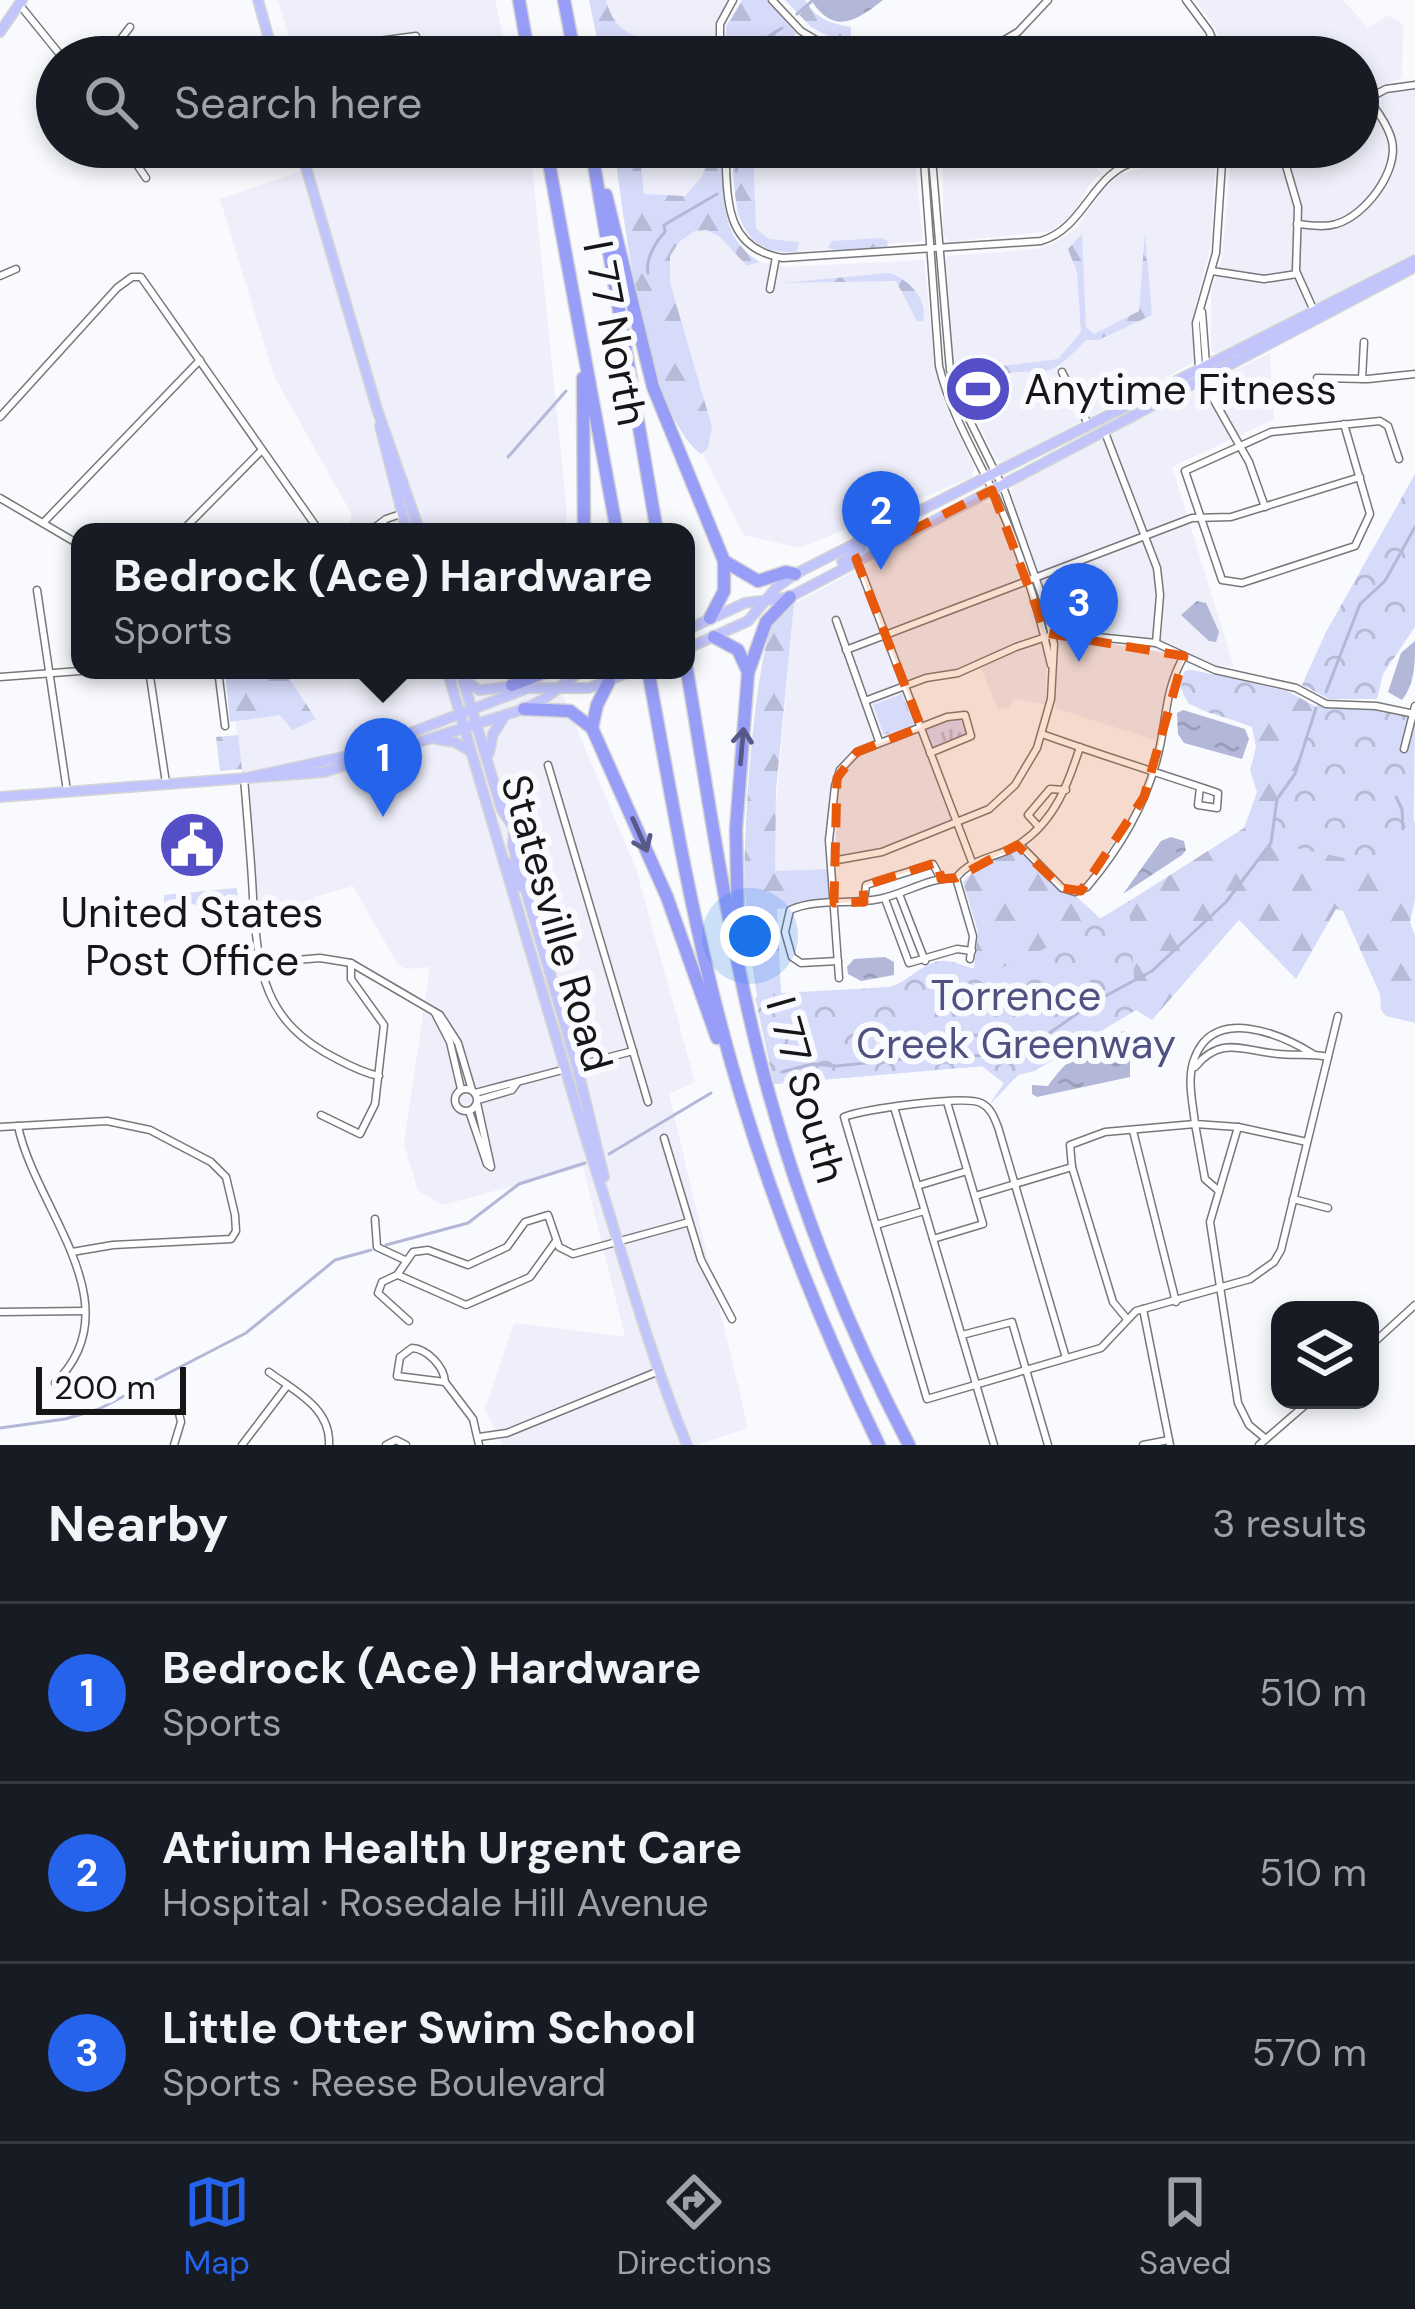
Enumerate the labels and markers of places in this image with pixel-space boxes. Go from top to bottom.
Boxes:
sports icon: Anytime Fitness [943,354,1013,424]
place label: Anytime Fitness [1024,362,1337,417]
pin: 2 [842,471,920,570]
pin: 3 [1040,563,1118,662]
pin: 1 [344,718,422,817]
public building icon: United States Post Office [157,810,227,880]
place label: United States Post Office [61,885,323,988]

